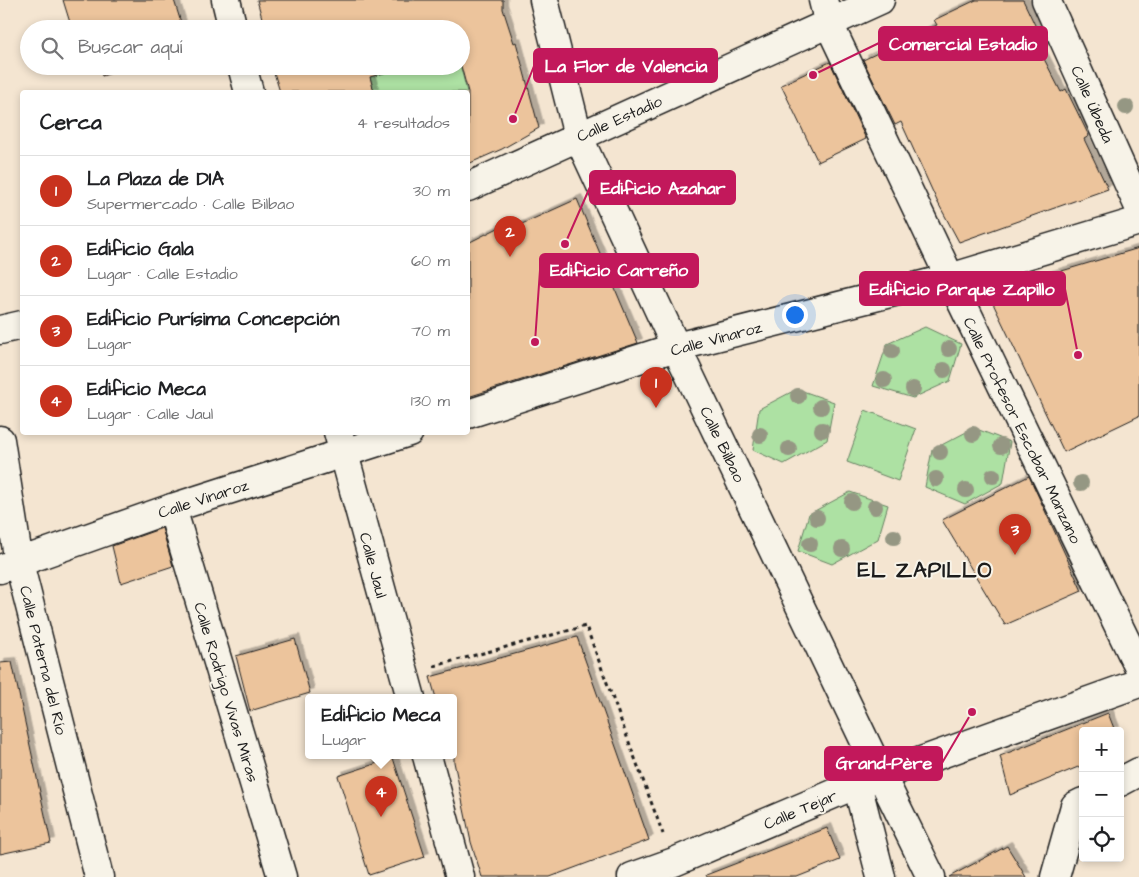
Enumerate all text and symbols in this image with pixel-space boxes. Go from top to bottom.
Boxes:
search box [20,20,470,75]
callout: Comercial Estadio [879,27,1047,60]
text: Comercial Estadio [889,32,1038,57]
icon: search [38,34,66,62]
text: Buscar aquí [78,34,182,61]
callout: La Flor de Valencia [534,49,717,82]
text: La Flor de Valencia [545,54,708,79]
street label: Calle Úbeda [1065,62,1119,147]
street label: Calle Estadio [573,90,666,148]
text: Cerca [40,108,102,137]
text: 4 resultados [357,112,450,134]
text: La Plaza de DIA [87,166,224,193]
callout: Edificio Azahar [590,171,735,204]
text: Edificio Azahar [600,176,726,201]
text: 1 [55,180,57,202]
text: 30 m [413,180,450,202]
text: Supermercado · Calle Bilbao [87,193,294,215]
pin: 2 [494,216,526,257]
text: Edificio Gala [87,236,194,263]
text: 2 [51,250,61,272]
text: 60 m [411,250,450,272]
callout: Edificio Carreño [540,254,698,287]
text: Edificio Carreño [550,258,689,283]
text: Lugar · Calle Estadio [87,263,238,285]
callout: Edificio Parque Zapillo [860,272,1065,305]
text: Edificio Parque Zapillo [869,277,1055,302]
your location [782,302,808,328]
text: Edificio Purísima Concepción [87,306,339,333]
street label: Calle Profesor Escobar Manzano [958,314,1087,547]
street label: Calle Vinaroz [668,316,765,362]
text: 3 [52,320,60,342]
text: 70 m [411,320,450,342]
text: Lugar [87,333,131,355]
pin: 1 [640,367,672,408]
text: Edificio Meca [87,376,206,403]
text: 4 [51,390,61,412]
text: 130 m [411,390,450,412]
text: Lugar · Calle Jaul [87,403,213,425]
street label: Calle Bilbao [694,403,750,486]
street label: Calle Vinaroz [155,474,251,524]
pin: 3 [999,514,1031,555]
street label: Calle Jaul [354,530,392,600]
district label: EL ZAPILLO [857,556,993,585]
street label: Calle Paterna del Río [14,583,72,737]
street label: Calle Rodrigo Vivas Miras [187,600,264,785]
popup [305,694,457,759]
text: Edificio Meca [322,702,440,729]
map controls [1079,727,1124,862]
button: + [1079,727,1124,772]
text: Lugar [322,729,366,751]
callout: Grand-Père [825,747,942,780]
text: Grand-Père [836,751,932,776]
button: − [1079,772,1124,817]
pin: 4 [365,776,397,817]
street label: Calle Tejar [760,784,841,835]
button: locate [1079,817,1124,862]

